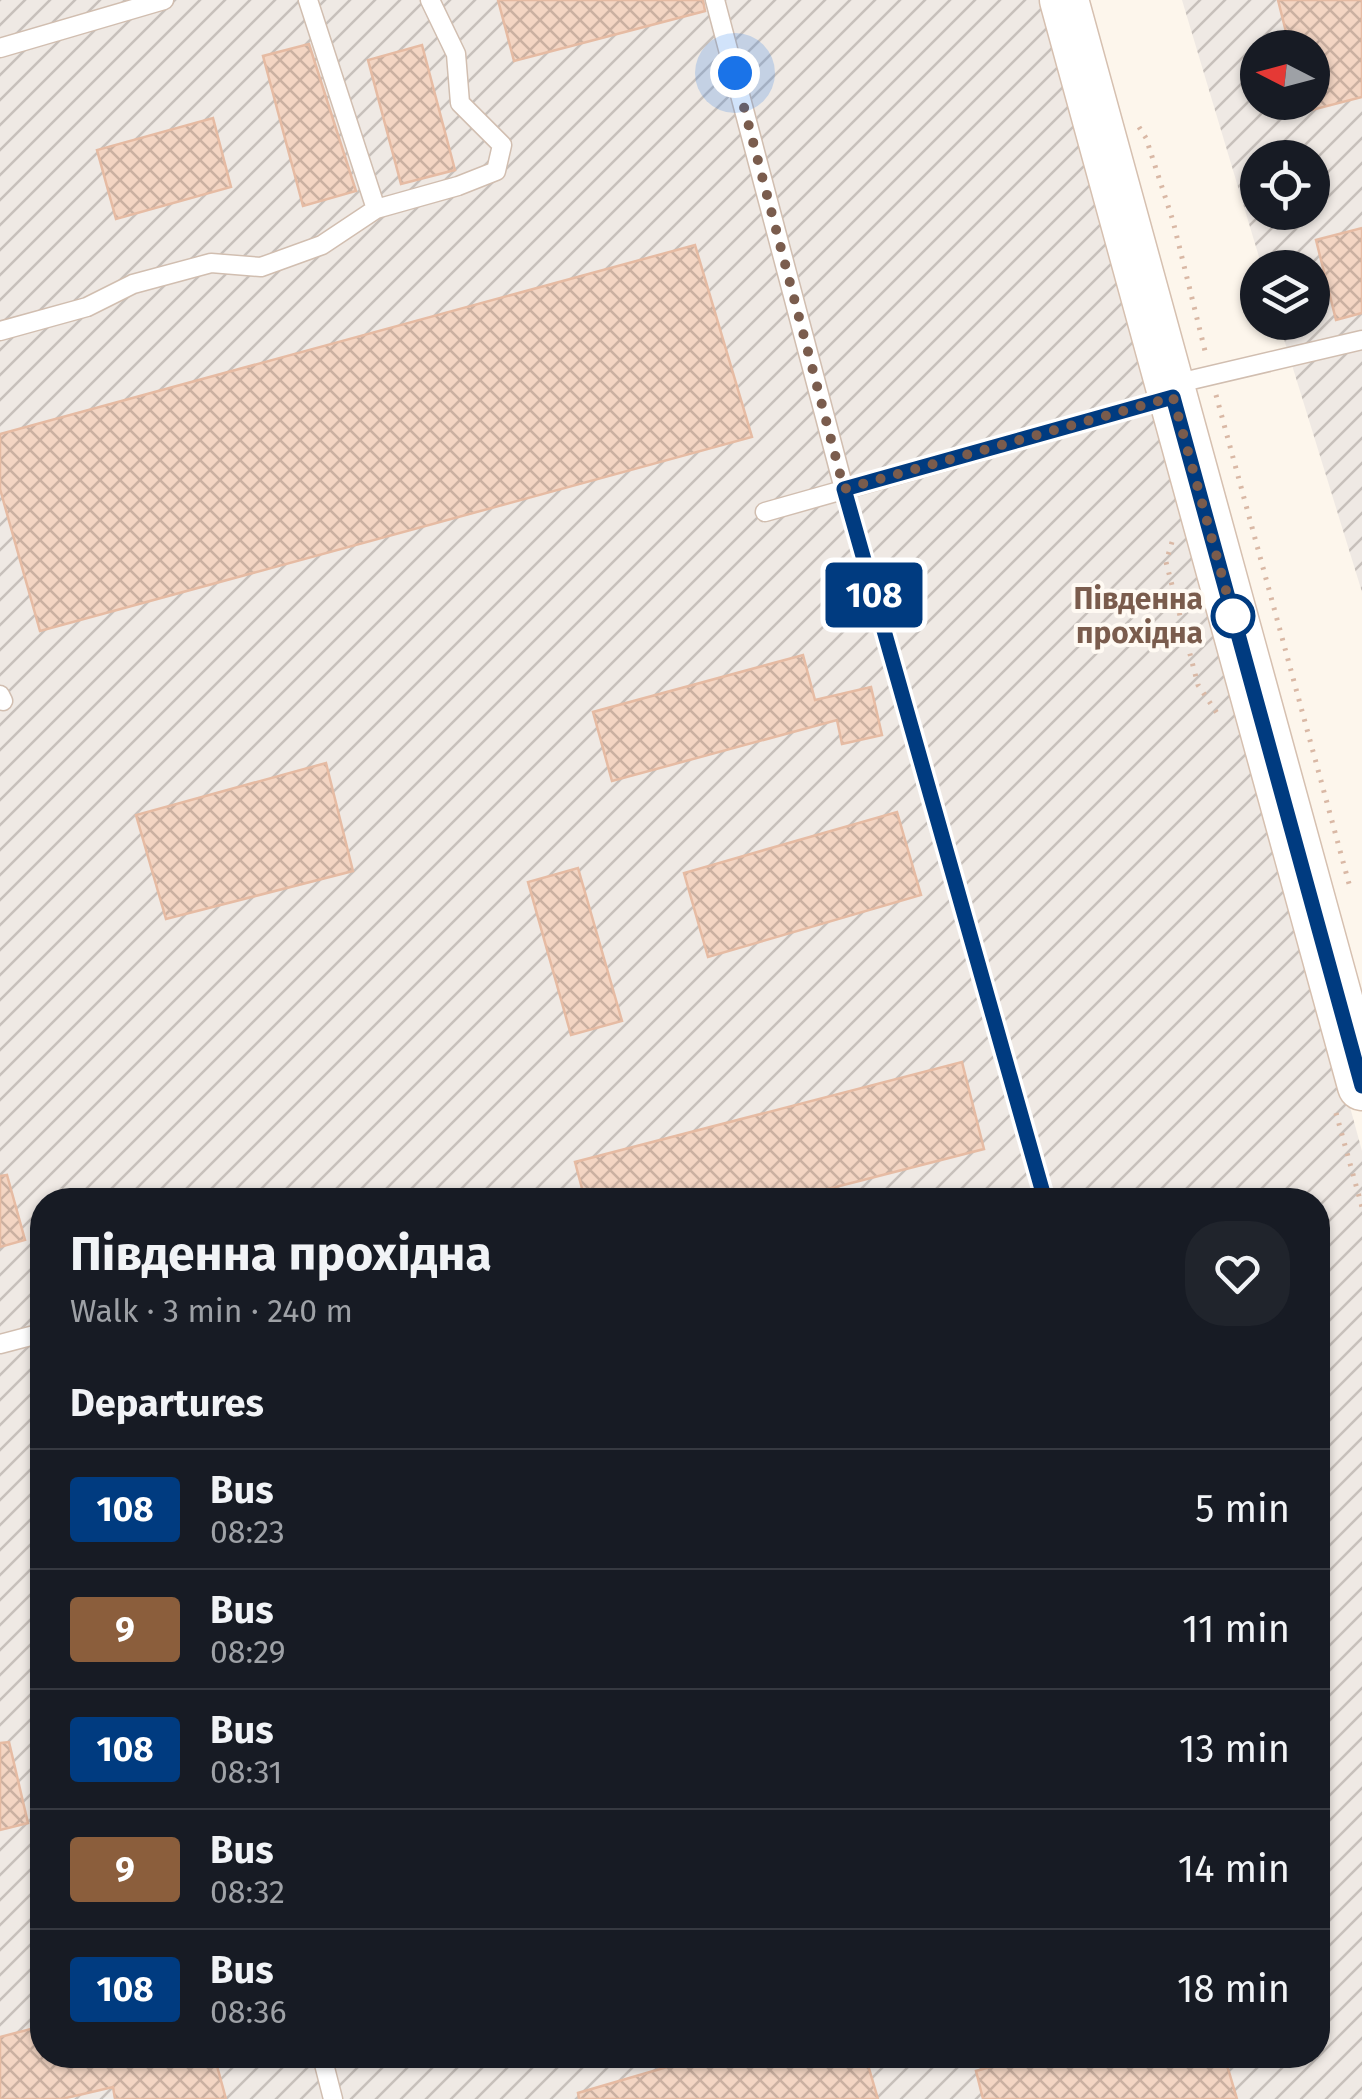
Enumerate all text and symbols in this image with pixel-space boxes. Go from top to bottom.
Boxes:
north arrow [1240,30,1330,120]
map controls [1240,30,1330,340]
your location [710,48,760,98]
button: locate [1240,140,1330,230]
button: layers [1240,250,1330,340]
line badge: 108 [816,562,932,628]
text: 108 [845,574,903,616]
place label: Південна прохідна [1074,581,1203,651]
marker: Південна прохідна [1212,595,1254,637]
button: heart [1185,1221,1290,1326]
text: Південна прохідна [70,1225,492,1283]
text: Walk · 3 min · 240 m [70,1292,353,1330]
text: Departures [70,1380,264,1426]
text: Bus [210,1467,274,1513]
text: 5 min [1195,1486,1290,1532]
text: 108 [96,1488,154,1530]
text: 08:23 [210,1513,285,1551]
text: Bus [210,1587,274,1633]
text: 11 min [1182,1606,1290,1652]
text: 9 [115,1608,135,1650]
text: 08:29 [210,1633,286,1671]
text: Bus [210,1707,274,1753]
text: 13 min [1179,1726,1290,1772]
text: 108 [96,1728,154,1770]
text: 08:31 [210,1753,282,1791]
text: Bus [210,1827,274,1873]
text: 14 min [1178,1846,1290,1892]
text: 9 [115,1848,135,1890]
text: 08:32 [210,1873,285,1911]
text: Bus [210,1947,274,1993]
text: 18 min [1177,1966,1290,2012]
text: 108 [96,1968,154,2010]
text: 08:36 [210,1993,286,2031]

